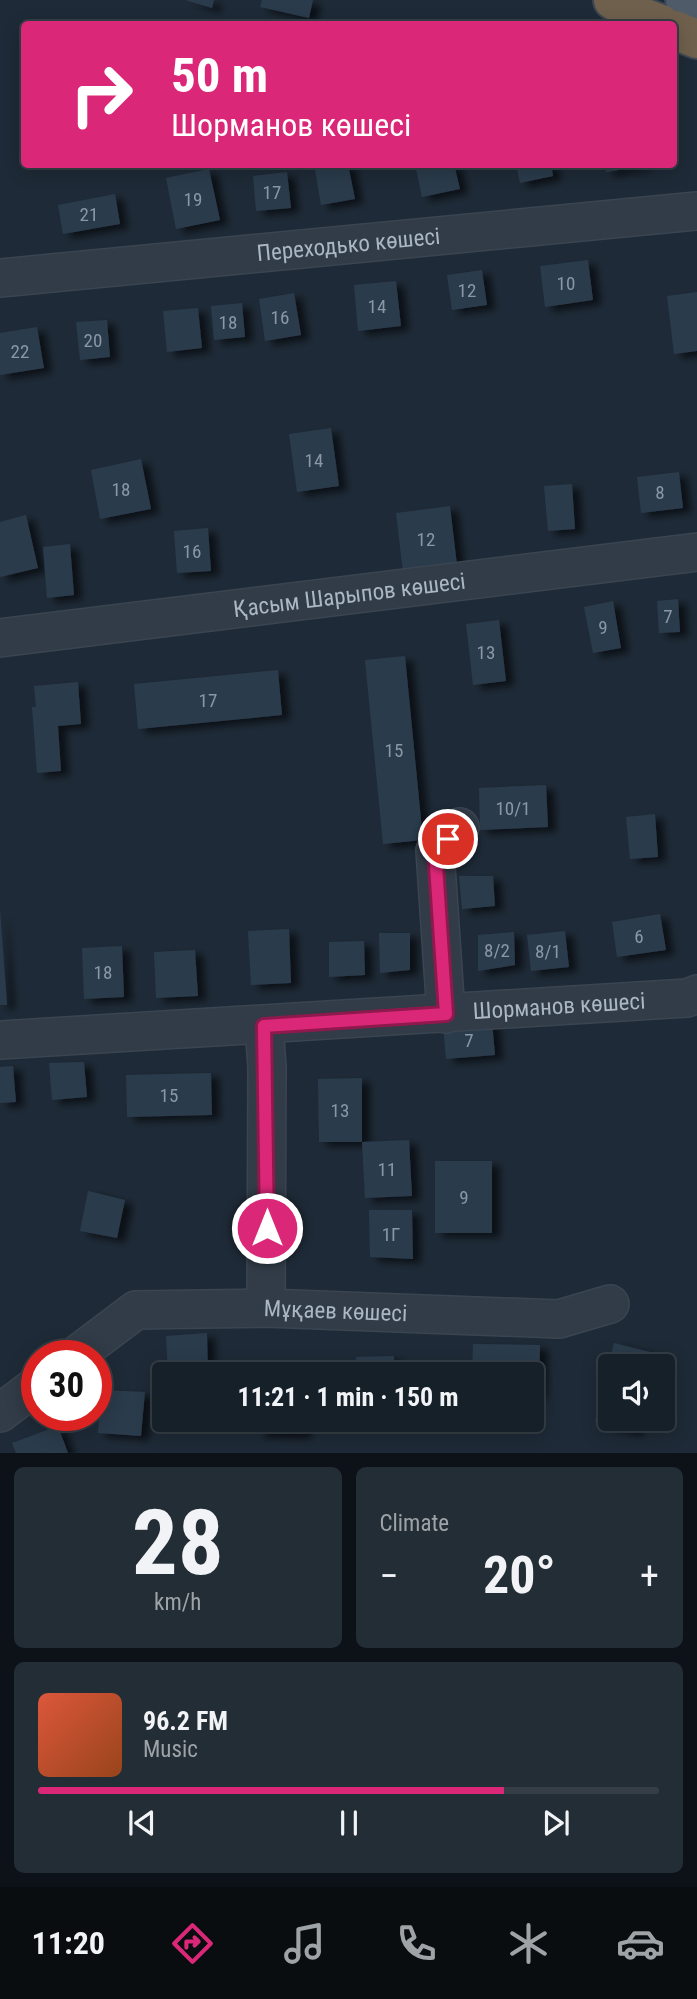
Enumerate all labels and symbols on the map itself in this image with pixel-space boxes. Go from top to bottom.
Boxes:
house number: 17 [263,181,281,204]
house number: 19 [184,188,202,211]
house number: 21 [80,203,98,226]
street label: Переходько көшесі [256,222,441,267]
house number: 10 [557,272,575,295]
house number: 12 [458,279,476,302]
house number: 14 [368,295,386,318]
house number: 16 [271,306,289,329]
house number: 18 [219,311,237,334]
house number: 20 [84,329,102,352]
house number: 22 [11,340,29,363]
house number: 14 [305,449,323,472]
house number: 18 [112,478,130,501]
house number: 8 [655,481,665,504]
house number: 12 [417,528,435,551]
house number: 16 [183,540,201,563]
street label: Қасым Шарыпов көшесі [232,567,467,623]
house number: 7 [663,605,673,628]
house number: 9 [598,616,608,639]
house number: 13 [477,641,495,664]
house number: 17 [199,689,217,712]
house number: 15 [385,739,403,762]
house number: 10/1 [495,797,531,820]
pin [418,809,478,869]
house number: 6 [634,925,644,948]
house number: 8/2 [484,939,510,962]
house number: 8/1 [535,940,561,963]
house number: 18 [94,961,112,984]
street label: Шорманов көшесі [472,987,646,1025]
house number: 7 [464,1029,474,1052]
house number: 15 [160,1084,178,1107]
house number: 13 [331,1099,349,1122]
house number: 11 [378,1158,396,1181]
house number: 9 [459,1186,469,1209]
position arrow [230,1191,304,1265]
house number: 1Г [382,1223,400,1246]
street label: Мұқаев көшесі [263,1294,408,1327]
speed limit sign: 30 [21,1340,112,1431]

